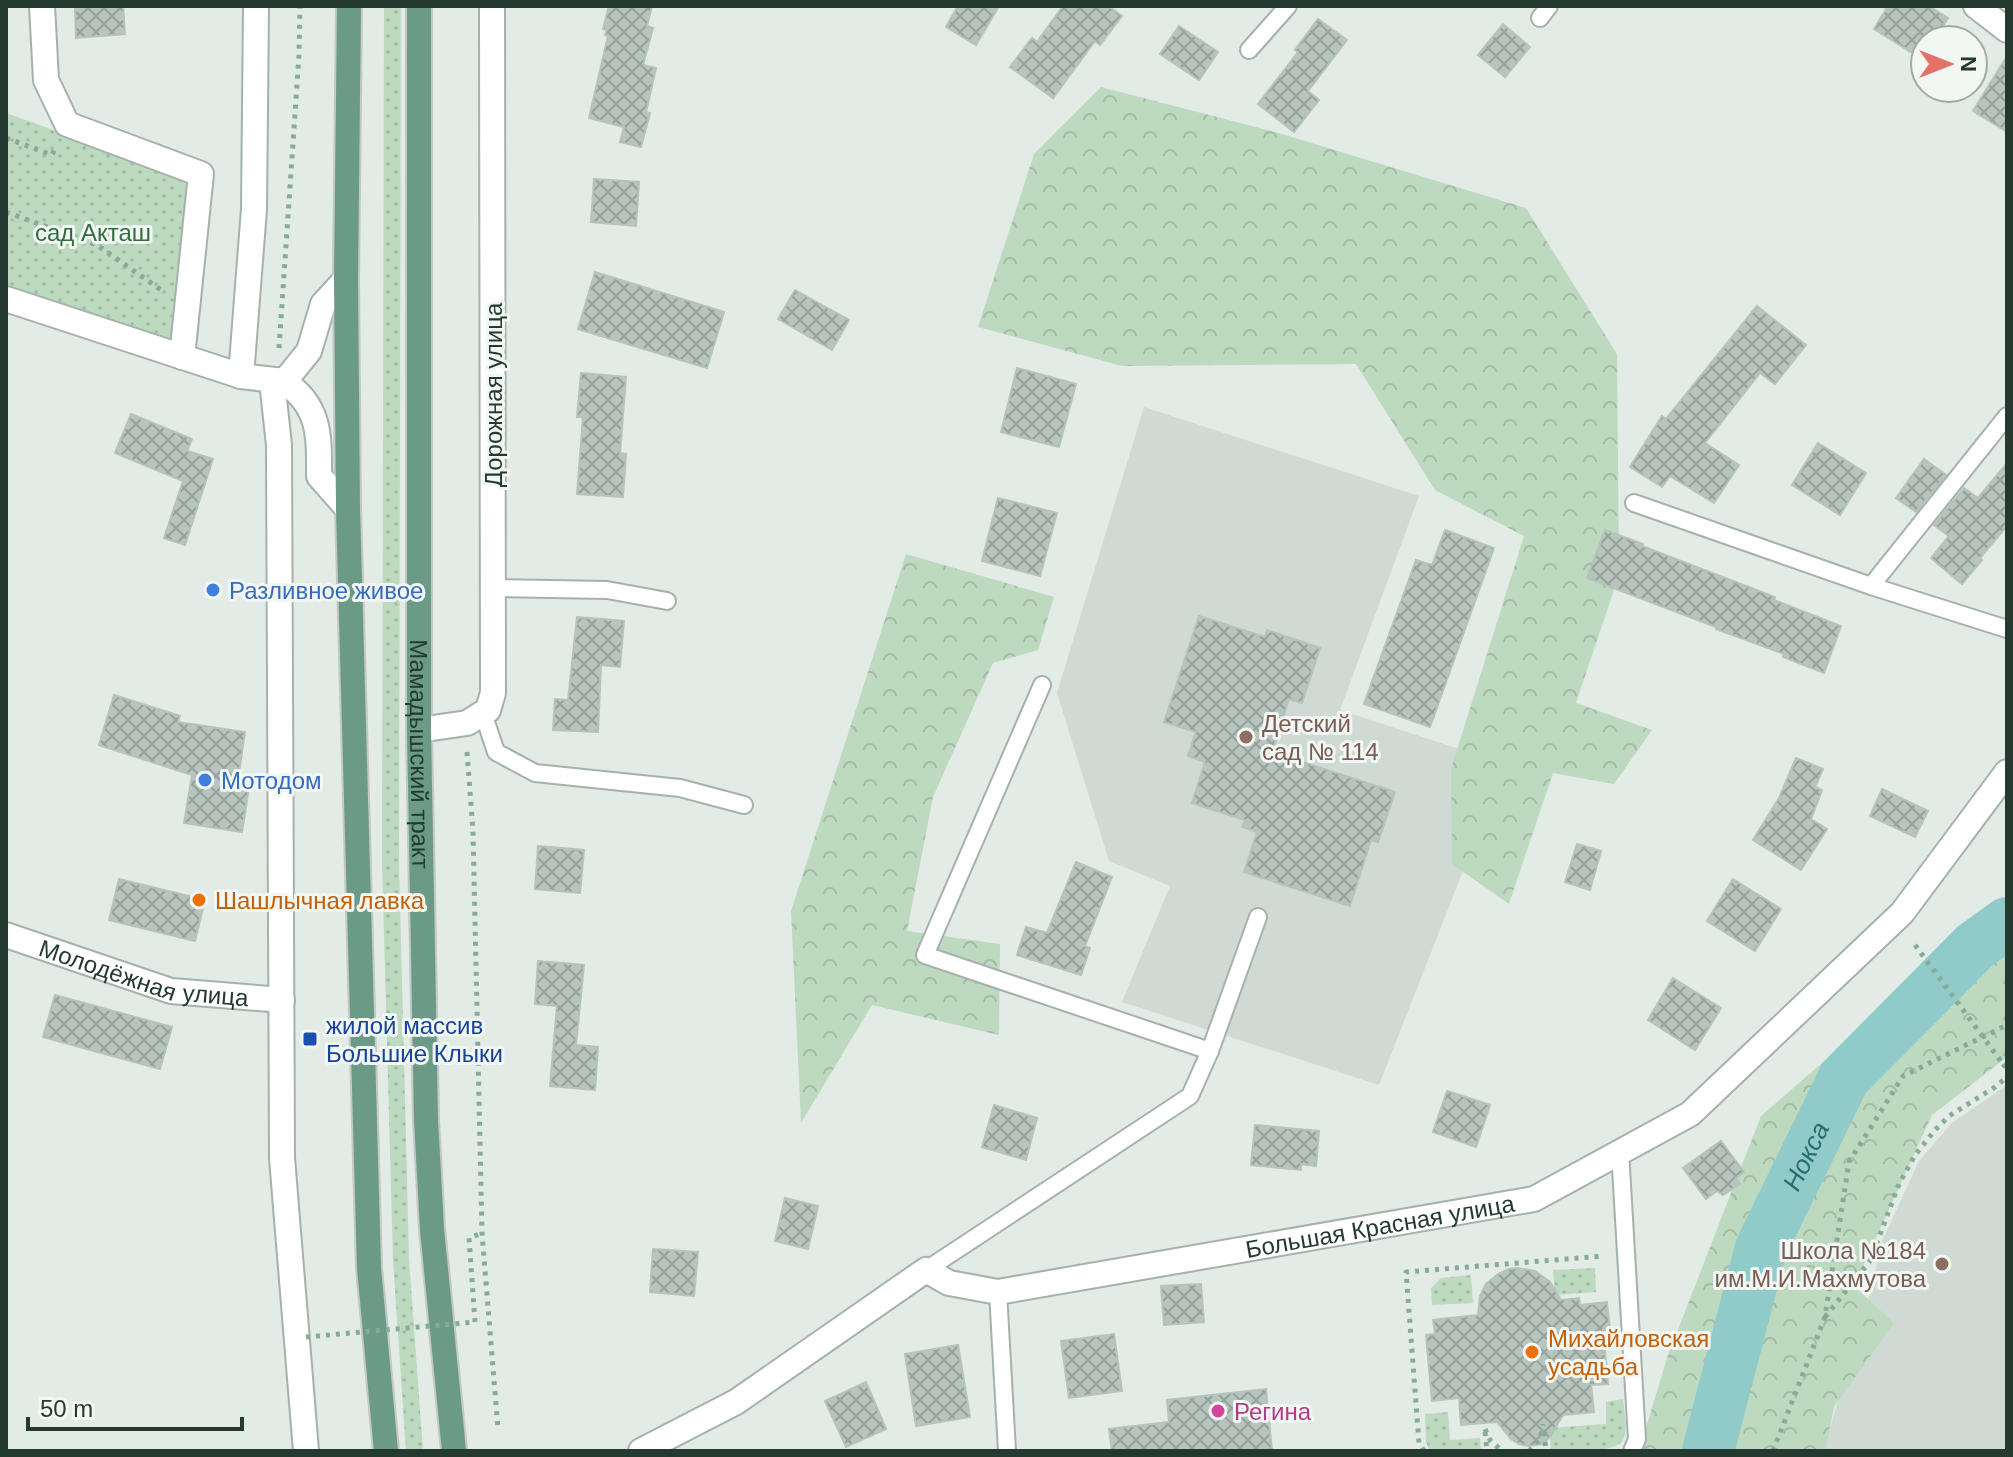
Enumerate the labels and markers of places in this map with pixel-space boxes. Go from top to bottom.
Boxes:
place label: Разливное живое [229,577,423,604]
marker: Разливное живое [204,581,222,599]
place label: Детский сад № 114 [1262,710,1379,765]
marker: Детский сад № 114 [1237,728,1255,746]
place label: Мотодом [221,767,321,794]
marker: Мотодом [196,771,214,789]
place label: Шашлычная лавка [215,887,425,914]
marker: Шашлычная лавка [190,891,208,909]
place label: жилой массив Большие Клыки [326,1012,503,1067]
marker: жилой массив Большие Клыки [301,1030,319,1048]
place label: Школа №184 им.М.И.Махмутова [1715,1237,1927,1292]
marker: Школа №184 им.М.И.Махмутова [1933,1255,1951,1273]
place label: Михайловская усадьба [1548,1325,1709,1380]
marker: Михайловская усадьба [1523,1343,1541,1361]
place label: Регина [1234,1398,1312,1425]
marker: Регина [1209,1402,1227,1420]

